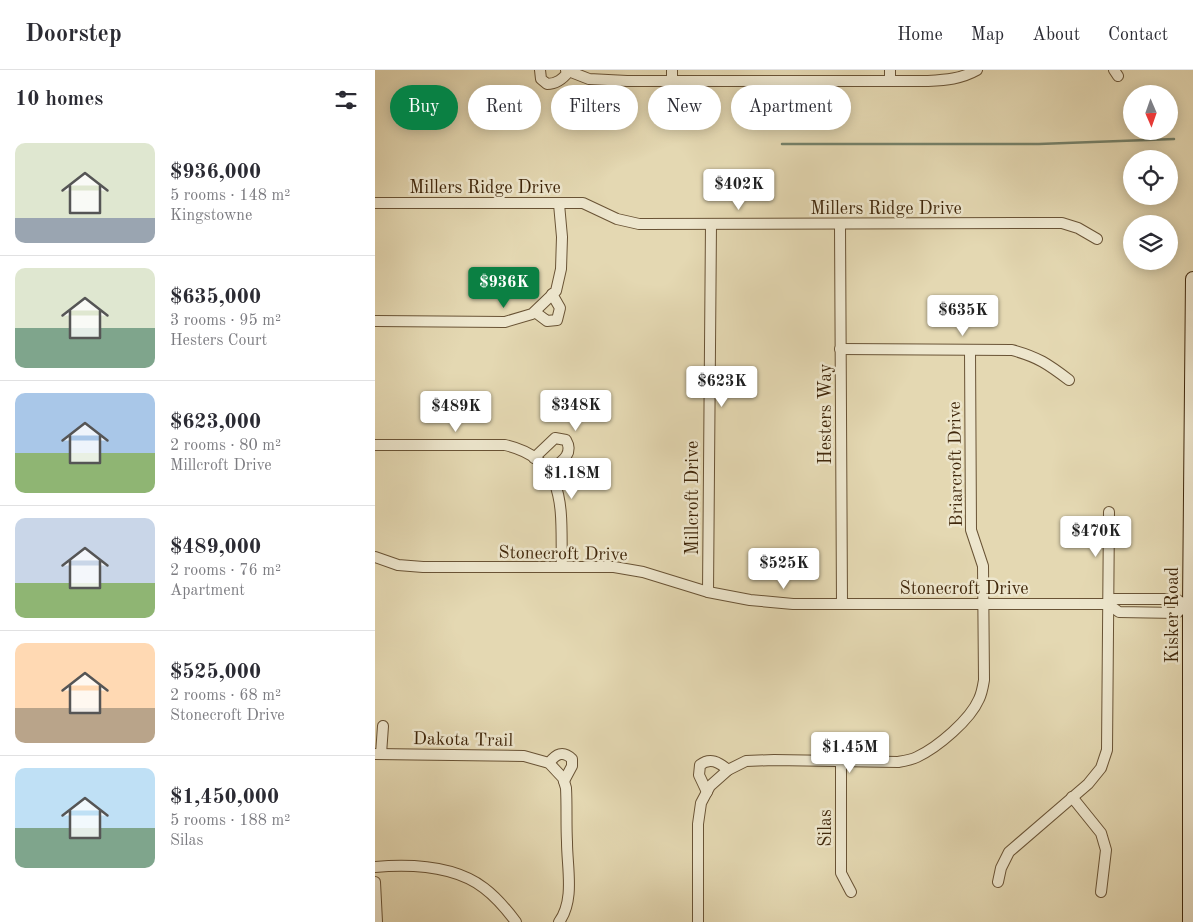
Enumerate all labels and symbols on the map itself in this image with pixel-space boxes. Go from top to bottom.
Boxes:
north arrow [1123,85,1177,140]
pin: $402K [704,168,774,211]
street label: Millers Ridge Drive [409,179,561,197]
street label: Millers Ridge Drive [810,200,962,218]
pin: $936K [469,266,539,309]
pin: $635K [928,294,998,337]
street label: Hesters Way [817,363,835,465]
pin: $623K [687,366,757,408]
pin: $489K [421,390,491,433]
pin: $348K [541,390,611,432]
street label: Briarcroft Drive [946,401,966,527]
street label: Millcroft Drive [684,441,702,555]
pin: $1.18M [531,458,613,500]
pin: $470K [1061,516,1131,558]
street label: Stonecroft Drive [498,544,628,564]
pin: $525K [749,548,819,590]
street label: Kisker Road [1164,567,1182,663]
street label: Stonecroft Drive [899,580,1029,598]
street label: Dakota Trail [413,730,513,750]
pin: $1.45M [809,732,891,774]
street label: Silas [817,809,835,847]

